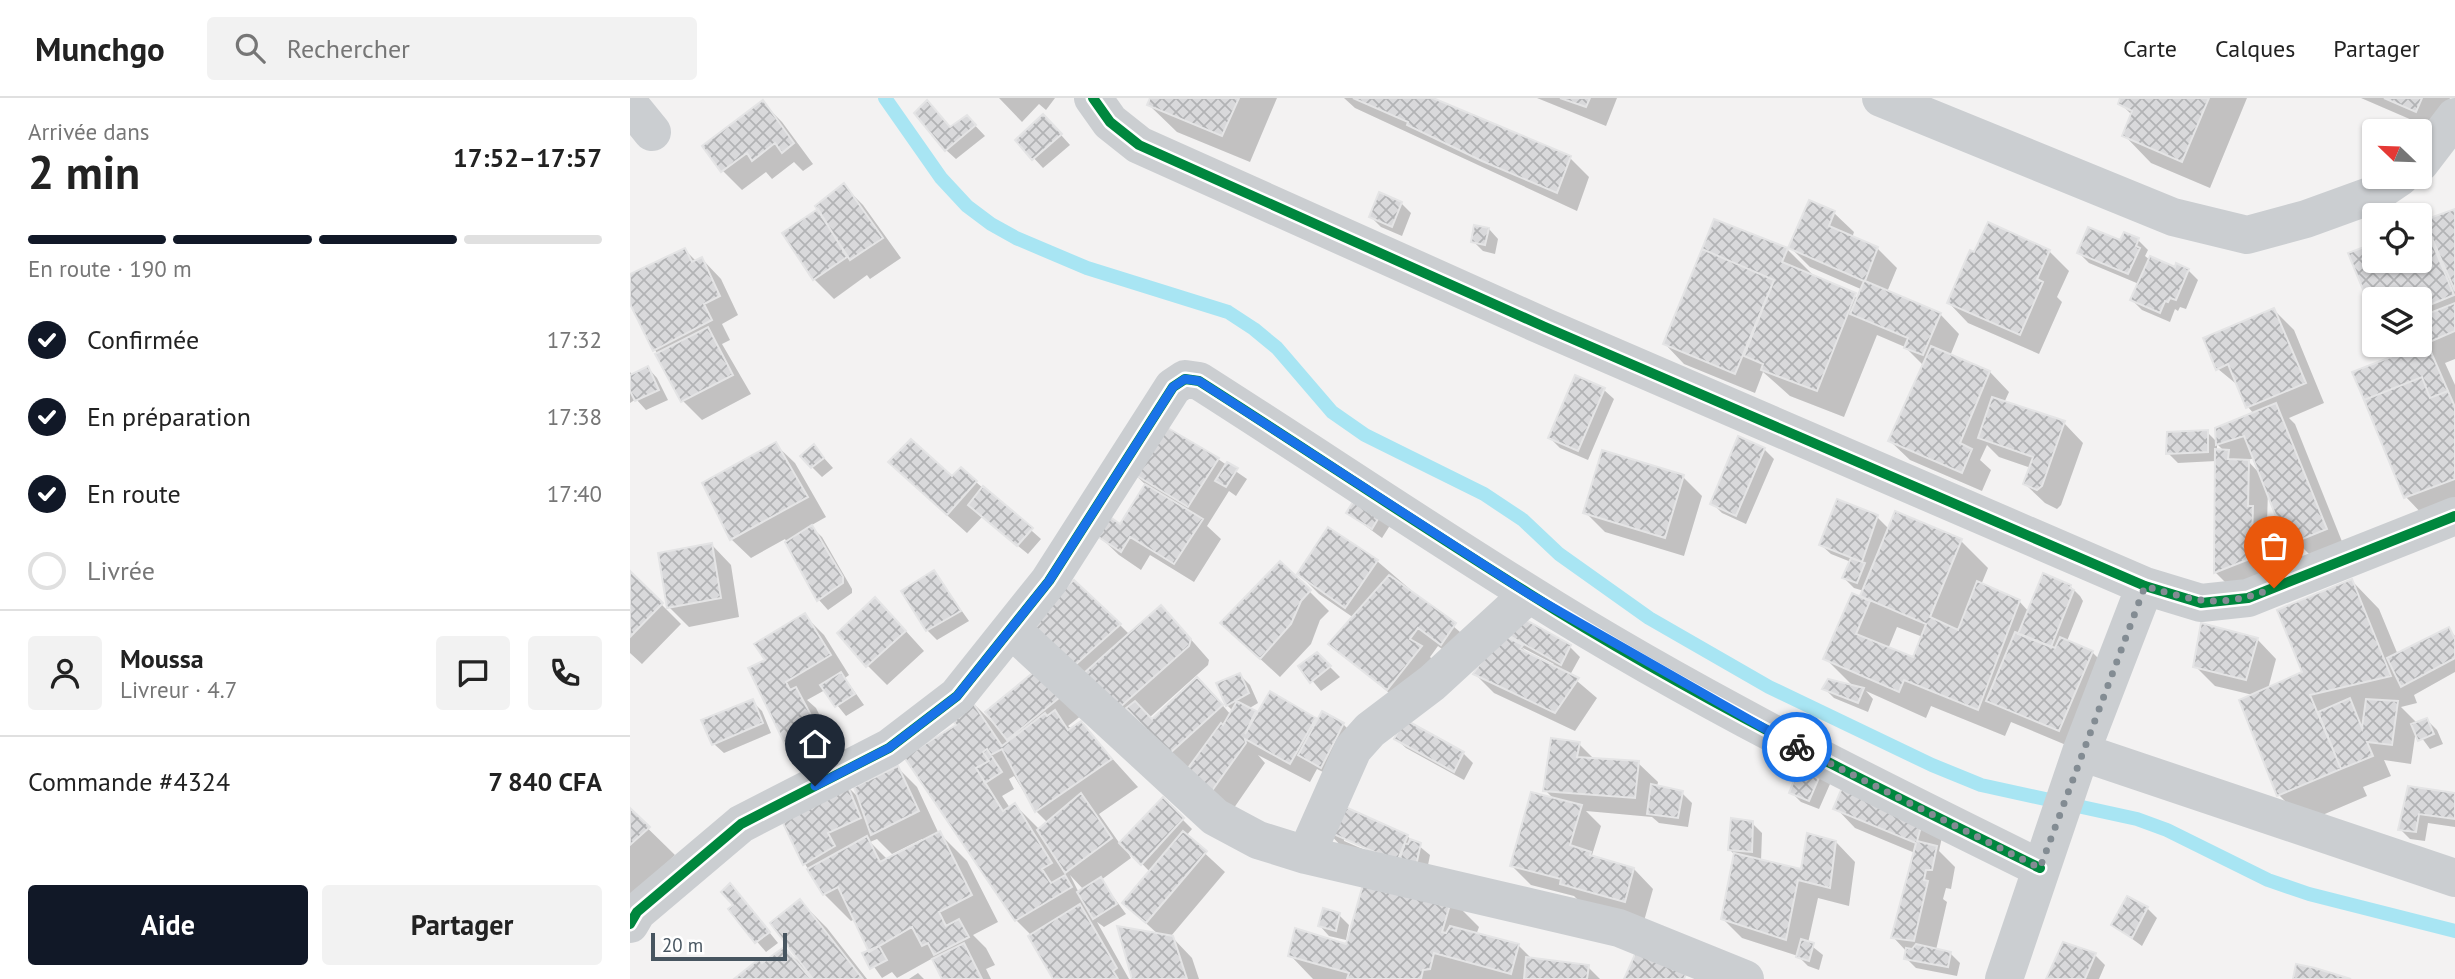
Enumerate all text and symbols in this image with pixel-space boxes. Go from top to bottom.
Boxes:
search box [207,17,697,80]
text: Munchgo [35,27,165,70]
icon: search [231,29,269,67]
text: Rechercher [287,32,410,65]
text: Carte [2123,33,2177,64]
text: Calques [2215,33,2295,64]
text: Partager [2333,33,2420,64]
text: Arrivée dans [28,117,149,146]
north arrow [2362,119,2432,189]
map controls [2362,119,2432,357]
text: 17:52–17:57 [453,141,602,174]
text: 2 min [28,142,140,202]
button: locate [2362,203,2432,273]
text: En route · 190 m [28,254,192,283]
button: layers [2362,287,2432,357]
icon: check [28,321,66,359]
text: Confirmée [87,323,199,356]
text: 17:32 [547,325,602,354]
icon: check [28,398,66,436]
text: En préparation [87,400,251,433]
text: 17:38 [547,402,602,431]
icon: check [28,475,66,513]
text: En route [87,477,181,510]
text: 17:40 [547,479,602,508]
pin [2244,516,2304,588]
icon: bag [2255,527,2293,565]
text: Livrée [87,554,155,587]
button: person [28,636,102,710]
button: chat [436,636,510,710]
button: phone [528,636,602,710]
text: Moussa [120,642,204,675]
text: Livreur · 4.7 [120,675,237,704]
courier [1762,712,1832,782]
pin [785,714,845,786]
icon: home [796,725,834,763]
icon: bike [1778,728,1816,766]
text: Commande #4324 [28,765,230,798]
text: 7 840 CFA [488,765,602,798]
button: Aide [28,885,308,965]
button: Partager [322,885,602,965]
scale bar [651,930,788,962]
text: 20 m [662,933,703,957]

